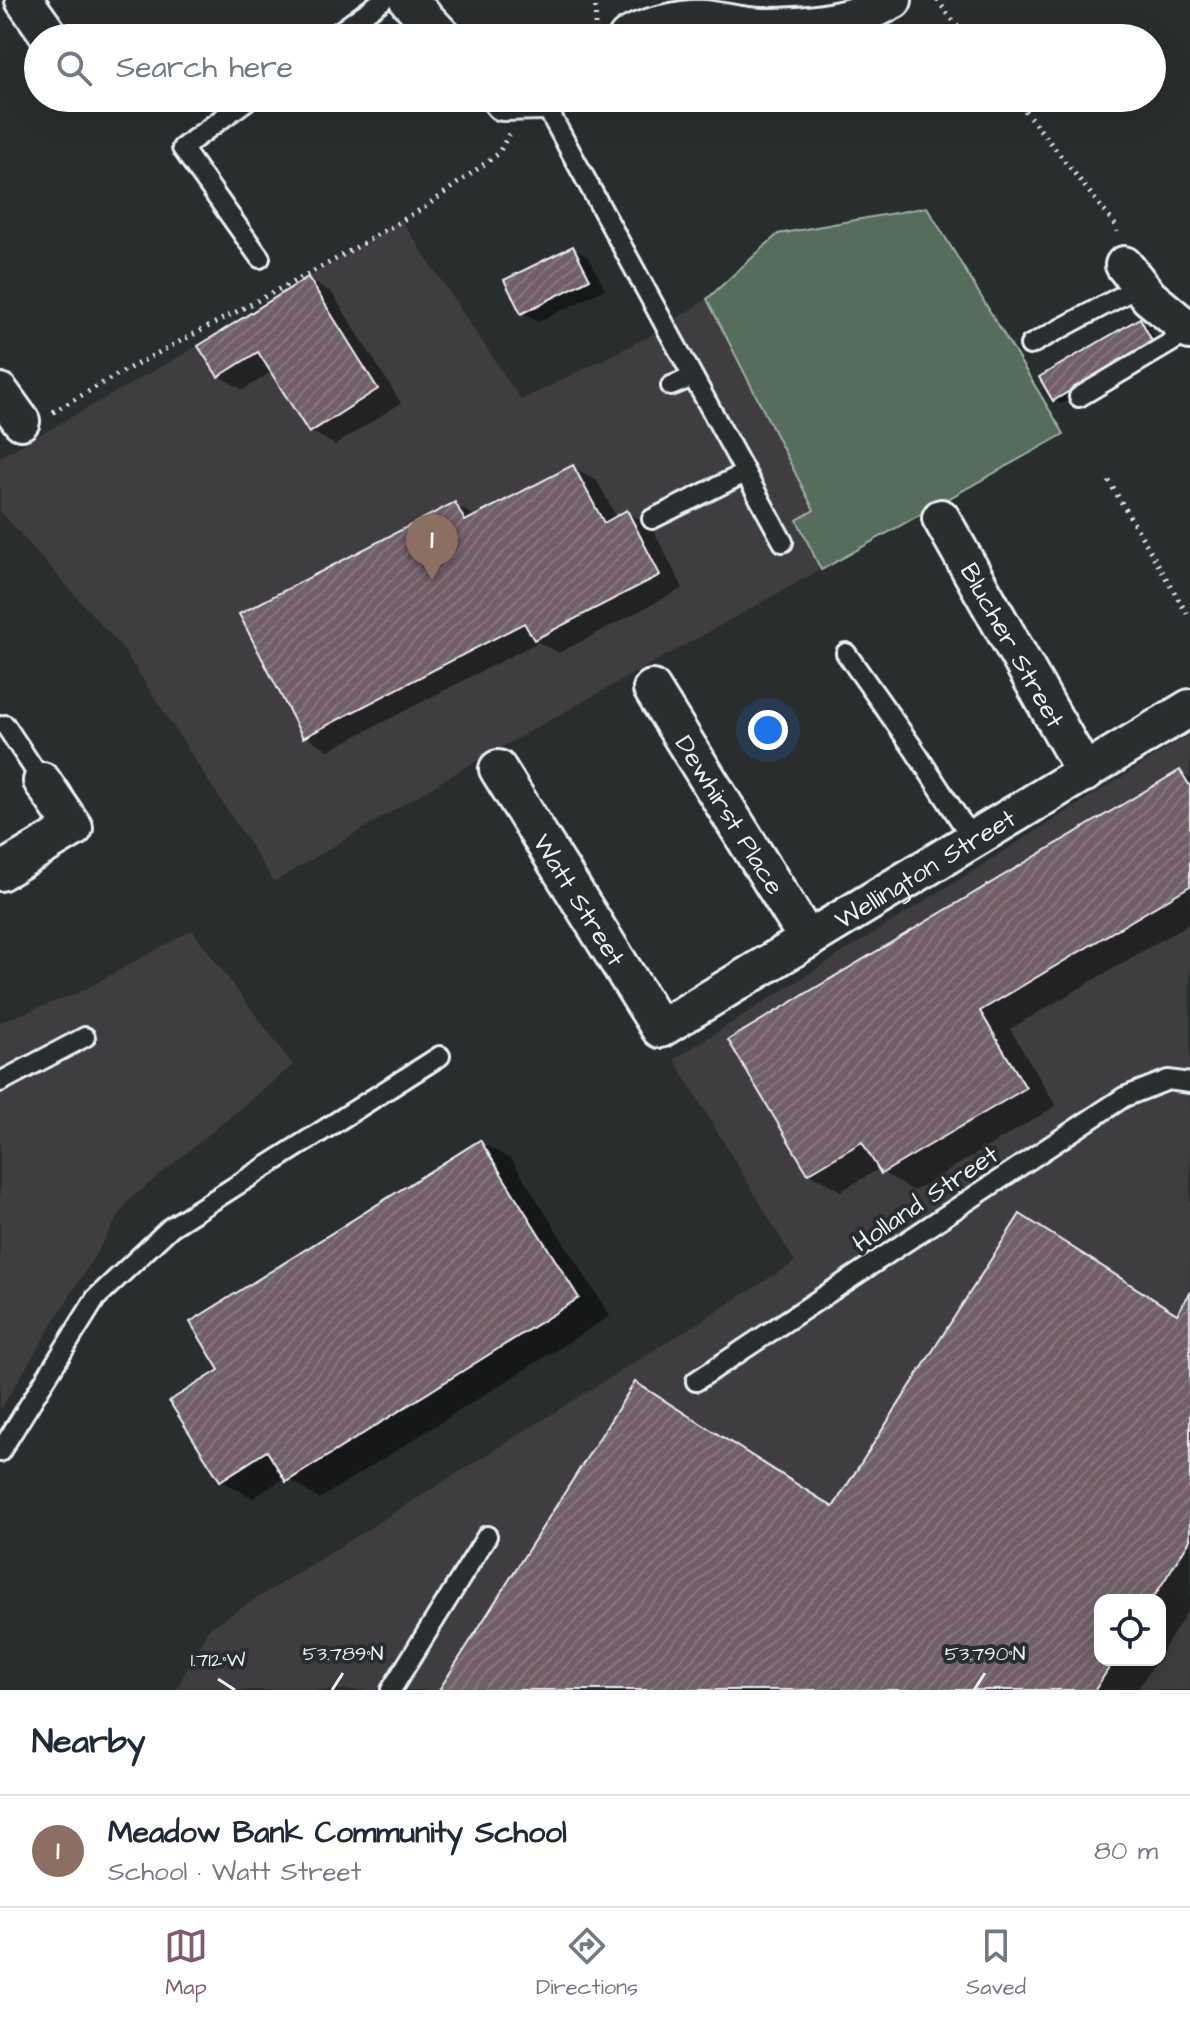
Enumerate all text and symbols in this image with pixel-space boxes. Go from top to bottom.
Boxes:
search box [24,24,1166,112]
icon: search [52,46,96,90]
text: Search here [116,47,293,89]
pin: 1 [406,514,458,580]
street label: Blucher Street [951,557,1073,735]
your location [748,710,788,750]
street label: Dewhirst Place [666,729,792,902]
street label: Wellington Street [828,800,1023,938]
street label: Watt Street [524,827,634,974]
street label: Holland Street [846,1136,1006,1261]
map controls [1094,1594,1166,1666]
button: locate [1094,1594,1166,1666]
text: 53.789°N [303,1640,383,1668]
text: 53.790°N [945,1640,1025,1668]
text: 1.712°W [191,1646,246,1674]
text: Nearby [32,1718,146,1766]
text: Meadow Bank Community School [108,1812,567,1854]
text: 1 [56,1833,60,1869]
text: 80 m [1094,1833,1158,1869]
text: School · Watt Street [108,1854,361,1890]
tab: Map [164,1924,208,2003]
tab: Directions [536,1924,638,2003]
tab: Saved [966,1924,1026,2003]

